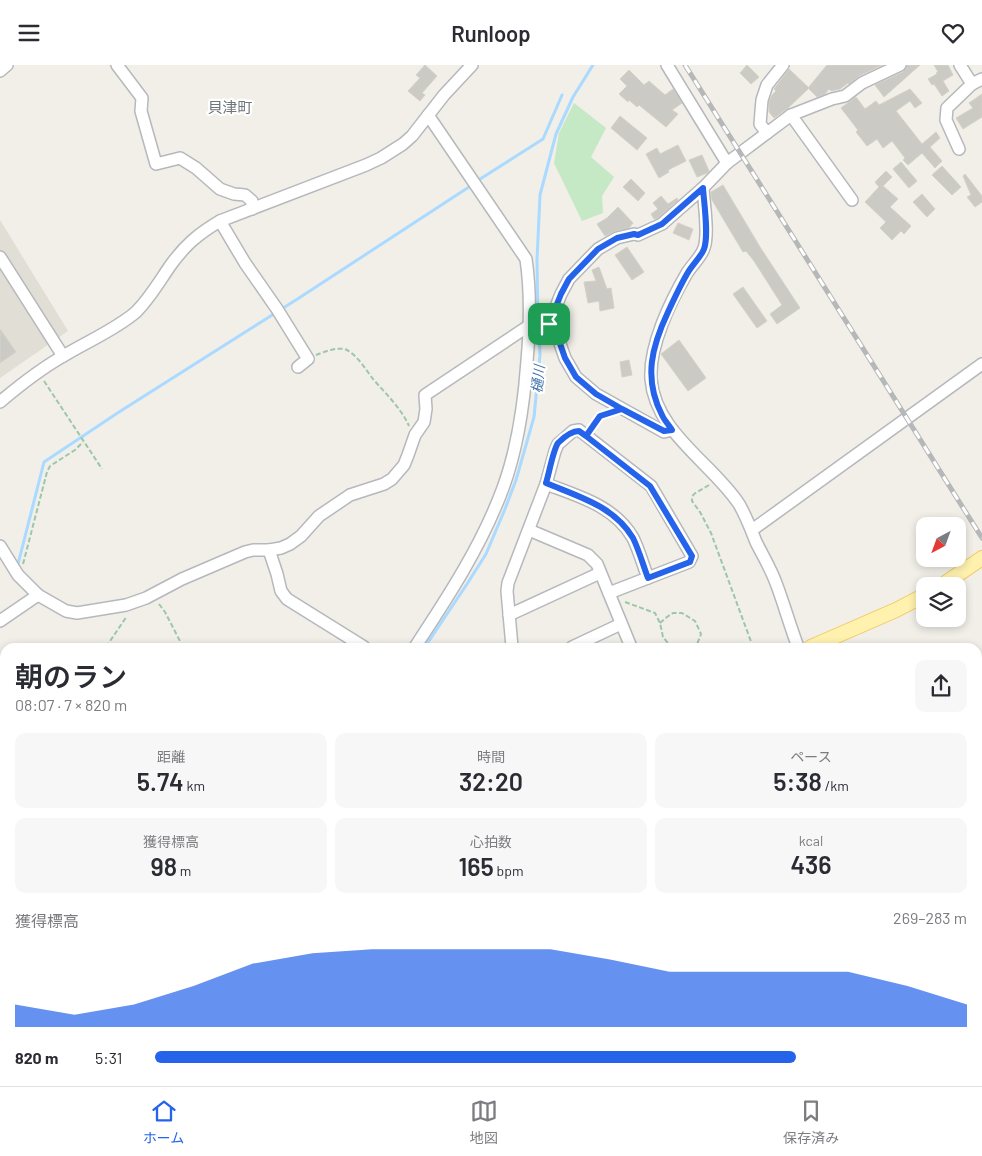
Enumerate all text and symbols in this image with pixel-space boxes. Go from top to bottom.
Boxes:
icon: menu [15,19,43,47]
icon: heart [939,19,967,47]
text: Runloop [451,20,531,46]
district label: 貝津町 [207,98,253,116]
pin [528,303,570,345]
icon: arrive [535,310,563,338]
water label: 樋川 [528,362,548,394]
north arrow [916,517,966,567]
map controls [916,517,966,627]
button: layers [916,577,966,627]
text: 朝のラン [15,659,127,693]
button: share [915,660,967,712]
text: 08:07 · 7 × 820 m [15,695,127,714]
text: 距離 [157,748,185,765]
text: 時間 [477,748,505,765]
text: ペース [790,748,832,765]
text: 5.74 [137,766,184,796]
text: 32:20 [459,766,523,796]
text: 5:38 [773,766,822,796]
text: km [184,777,205,794]
text: /km [822,777,849,794]
text: kcal [799,832,823,849]
text: 獲得標高 [143,833,199,850]
text: 心拍数 [470,833,512,850]
text: 436 [790,849,832,879]
text: 98 [151,851,177,881]
text: 165 [458,851,494,881]
text: m [177,862,191,879]
text: bpm [494,862,524,879]
text: 269–283 m [893,908,967,927]
text: 獲得標高 [15,911,79,930]
text: 820 m [15,1048,58,1067]
text: 5:31 [95,1048,122,1067]
tab: ホーム [143,1097,184,1147]
tab: 地図 [470,1097,498,1147]
tab: 保存済み [783,1097,839,1147]

